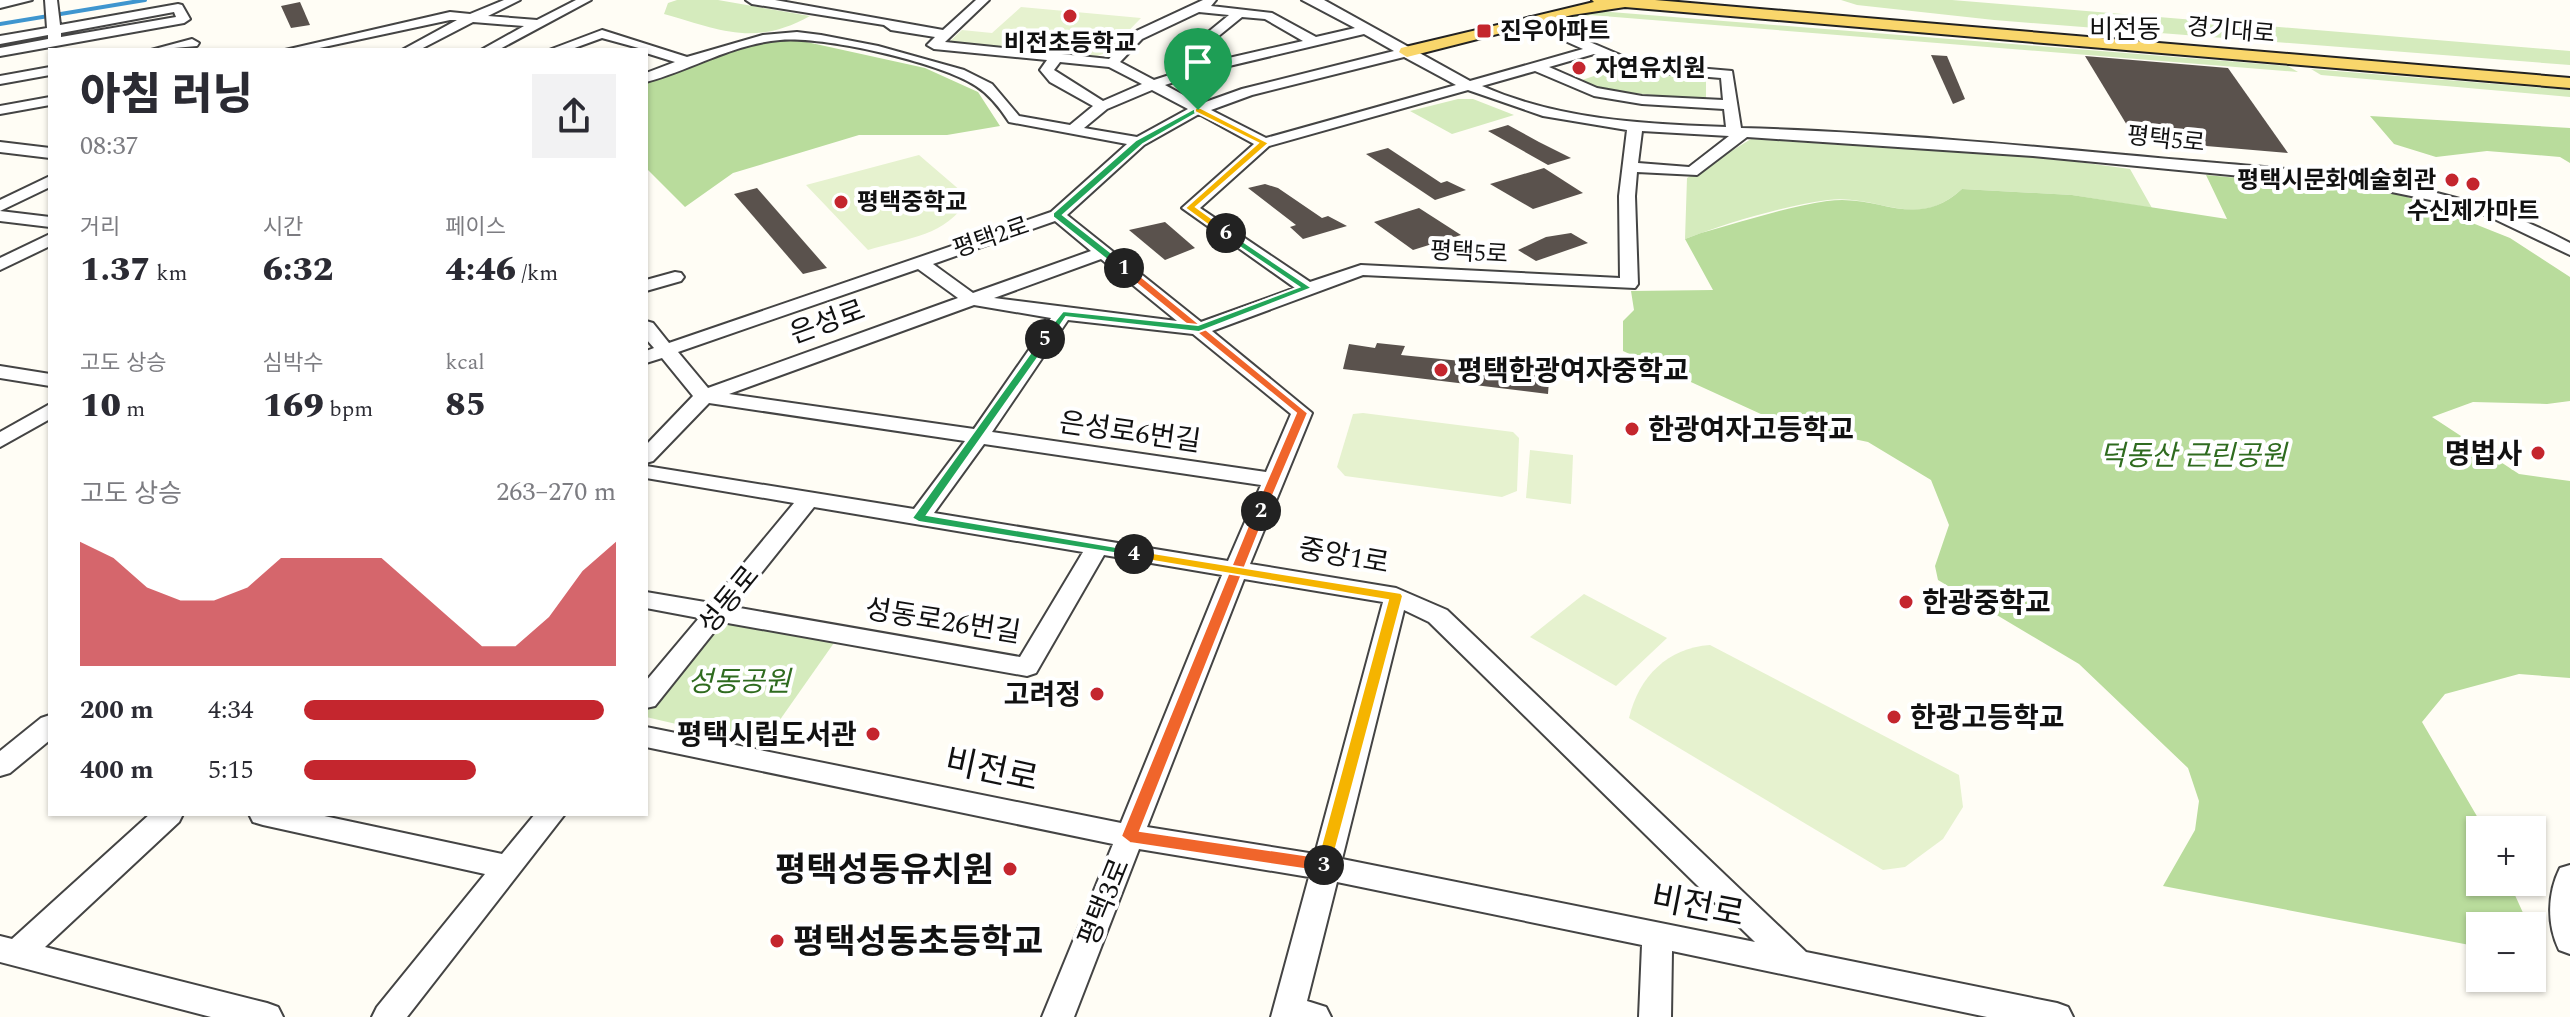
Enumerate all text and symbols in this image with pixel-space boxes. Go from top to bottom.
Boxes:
marker: 비전초등학교 [1061,7,1079,25]
street label: 경기대로 [2185,9,2276,53]
district label: 비전동 [2089,10,2161,50]
place label: 진우아파트 [1500,14,1610,50]
marker: 진우아파트 [1475,22,1493,40]
place label: 비전초등학교 [1004,26,1136,62]
pin [1164,28,1232,110]
icon: arrive [1176,40,1220,84]
place label: 자연유치원 [1595,51,1705,87]
marker: 자연유치원 [1570,59,1588,77]
text: 아침 러닝 [80,62,253,129]
button: share [532,74,616,158]
street label: 평택5로 [2125,118,2207,162]
text: 08:37 [80,126,139,166]
place label: 평택시문화예술회관 [2237,163,2436,199]
marker: 평택시문화예술회관 [2443,171,2461,189]
marker: 수신제가마트 [2464,175,2482,193]
place label: 평택중학교 [857,185,967,221]
marker: 평택중학교 [832,193,850,211]
place label: 수신제가마트 [2407,194,2539,230]
street label: 평택2로 [948,208,1034,268]
text: 거리 [80,211,120,244]
text: 시간 [263,211,303,244]
text: 페이스 [445,211,506,244]
pin: 6 [1206,213,1246,253]
text: 6 [1220,216,1232,249]
street label: 평택5로 [1429,233,1509,273]
text: 1.37 [80,244,151,296]
text: 6:32 [263,244,333,296]
text: 4:46 [445,244,516,296]
pin: 1 [1104,248,1144,288]
text: 1 [1118,251,1130,284]
text: km [151,257,187,290]
text: /km [516,257,558,290]
street label: 은성로 [784,289,871,356]
pin: 5 [1025,319,1065,359]
text: 5 [1039,322,1051,355]
text: kcal [445,346,485,379]
text: 고도 상승 [80,347,166,380]
text: 심박수 [263,347,323,380]
place label: 평택한광여자중학교 [1457,350,1689,393]
marker: 평택한광여자중학교 [1432,361,1450,379]
text: 85 [445,379,486,431]
text: 10 [80,380,121,432]
text: 169 [263,380,324,432]
text: m [121,393,145,426]
text: bpm [324,393,373,426]
street label: 은성로6번길 [1056,401,1203,464]
place label: 한광여자고등학교 [1648,409,1854,452]
marker: 한광여자고등학교 [1623,420,1641,438]
place label: 명법사 [2445,433,2522,476]
park label: 덕동산 근린공원 [2100,435,2289,478]
marker: 명법사 [2529,444,2547,462]
text: 263–270 m [496,472,616,512]
text: 고도 상승 [80,474,182,514]
pin: 2 [1241,491,1281,531]
text: 2 [1255,494,1267,527]
street label: 중앙1로 [1295,527,1392,586]
pin: 4 [1114,534,1154,574]
text: 4 [1128,537,1140,570]
street label: 성동로 [688,556,770,644]
place label: 한광중학교 [1922,582,2051,625]
street label: 성동로26번길 [862,588,1024,655]
marker: 한광중학교 [1897,593,1915,611]
park label: 성동공원 [687,661,793,704]
place label: 고려정 [1004,674,1081,717]
marker: 고려정 [1088,685,1106,703]
text: 200 m [80,690,154,730]
text: 4:34 [208,690,254,730]
place label: 한광고등학교 [1910,697,2065,740]
marker: 한광고등학교 [1885,708,1903,726]
place label: 평택시립도서관 [677,714,857,757]
marker: 평택시립도서관 [864,725,882,743]
street label: 비전로 [940,736,1043,806]
text: 400 m [80,750,154,790]
text: 5:15 [208,750,254,790]
map controls [2466,816,2546,992]
button: + [2466,816,2546,896]
place label: 평택성동유치원 [775,845,994,897]
pin: 3 [1304,845,1344,885]
text: 3 [1318,848,1330,881]
street label: 평택3로 [1067,852,1141,953]
marker: 평택성동유치원 [1001,860,1019,878]
street label: 비전로 [1647,872,1749,941]
button: − [2466,912,2546,992]
place label: 평택성동초등학교 [793,917,1043,969]
marker: 평택성동초등학교 [768,932,786,950]

